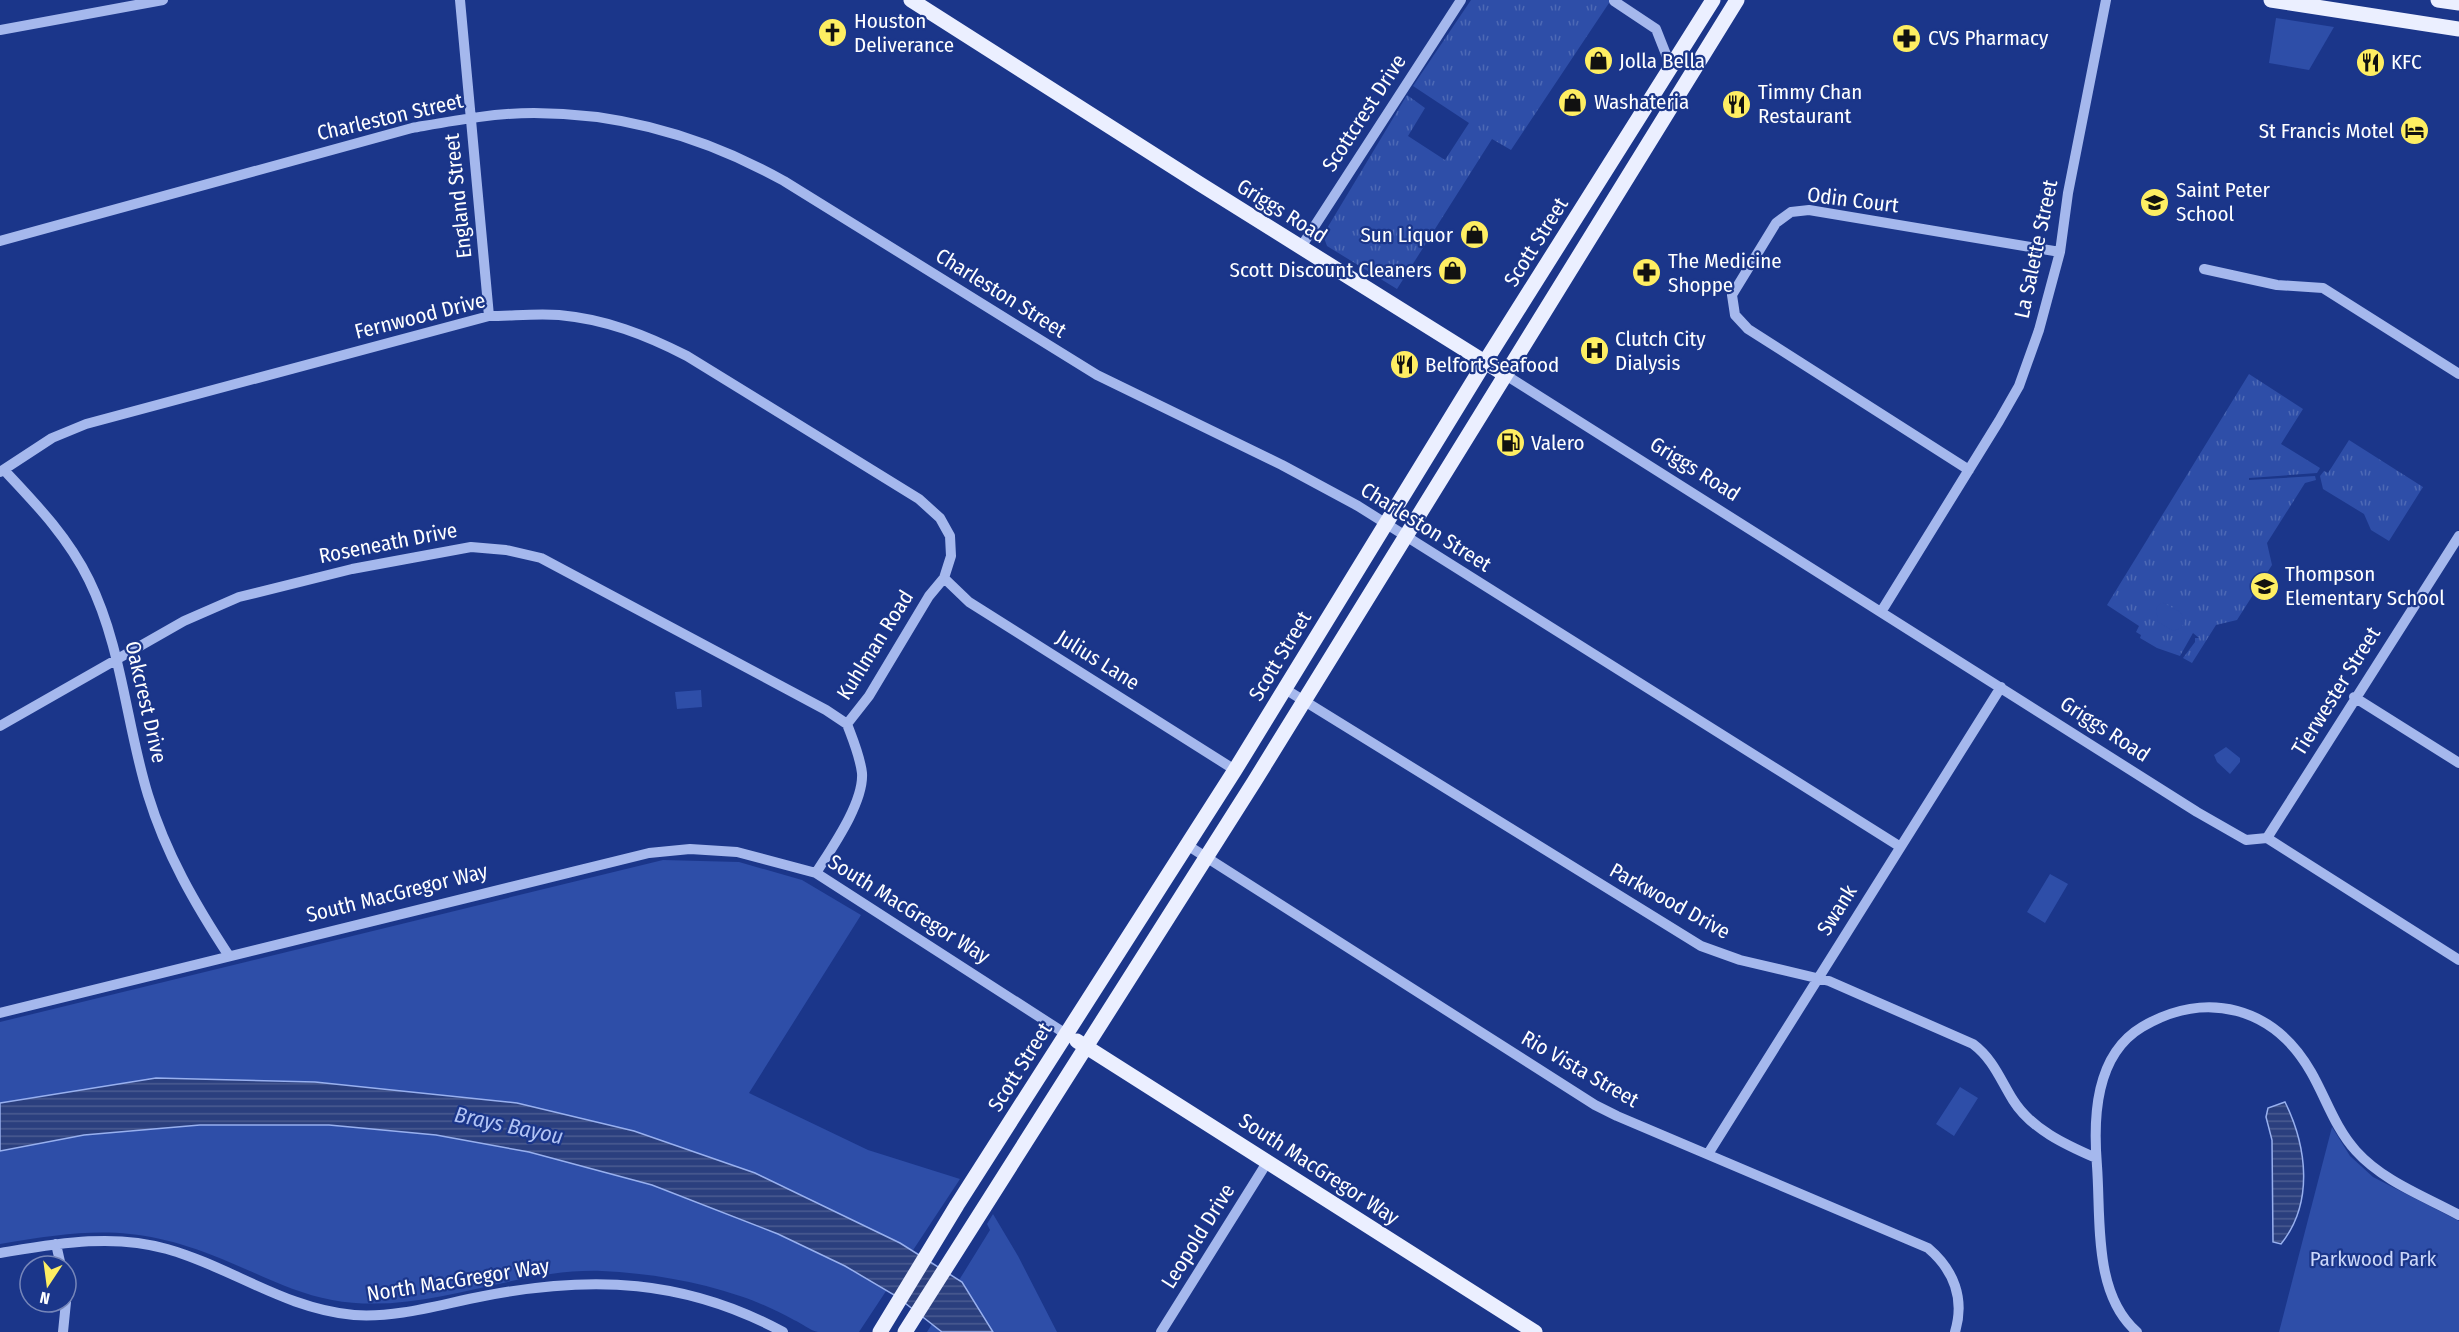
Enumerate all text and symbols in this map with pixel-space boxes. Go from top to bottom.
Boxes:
place label: Houston Deliverance [854,8,954,58]
church icon: Houston Deliverance [817,17,849,49]
pharmacy icon: CVS Pharmacy [1891,22,1923,54]
place label: CVS Pharmacy [1928,25,2049,51]
shop icon: Jolla Bella [1582,45,1614,77]
restaurant icon: KFC [2354,46,2386,78]
place label: Jolla Bella [1619,48,1705,74]
street label: Scottcrest Drive [1316,49,1412,177]
place label: KFC [2391,49,2422,75]
place label: Timmy Chan Restaurant [1758,79,1862,129]
shop icon: Washateria [1557,86,1589,118]
street label: Charleston Street [314,88,466,146]
restaurant icon: Timmy Chan Restaurant [1721,88,1753,120]
place label: Washateria [1594,89,1689,115]
hotel icon: St Francis Motel [2399,115,2431,147]
place label: St Francis Motel [2259,118,2394,144]
street label: England Street [439,132,477,260]
street label: Griggs Road [1232,173,1332,249]
street label: La Salette Street [2009,177,2063,321]
place label: Saint Peter School [2176,177,2271,227]
street label: Odin Court [1806,181,1900,219]
school or university icon: Saint Peter School [2139,186,2171,218]
street label: Scott Street [1498,192,1574,291]
shop icon: Sun Liquor [1458,219,1490,251]
place label: Sun Liquor [1360,222,1454,248]
street label: Charleston Street [931,242,1071,344]
place label: The Medicine Shoppe [1668,248,1782,298]
shop icon: Scott Discount Cleaners [1437,254,1469,286]
place label: Scott Discount Cleaners [1230,257,1432,283]
pharmacy icon: The Medicine Shoppe [1631,257,1663,289]
street label: Fernwood Drive [352,287,488,345]
place label: Clutch City Dialysis [1615,326,1706,376]
hospital icon: Clutch City Dialysis [1578,335,1610,367]
restaurant icon: Belfort Seafood [1388,349,1420,381]
place label: Belfort Seafood [1425,352,1559,378]
fuel station icon: Valero [1494,427,1526,459]
place label: Valero [1531,430,1585,456]
street label: Griggs Road [1645,431,1745,507]
street label: Charleston Street [1356,476,1496,578]
street label: Roseneath Drive [317,517,459,569]
place label: Thompson Elementary School [2285,561,2445,611]
school or university icon: Thompson Elementary School [2248,570,2280,602]
street label: Kuhlman Road [831,585,919,705]
street label: Scott Street [1243,606,1317,706]
street label: Tierwester Street [2286,622,2386,760]
street label: Julius Lane [1052,624,1144,696]
street label: Oakcrest Drive [119,639,173,765]
street label: Griggs Road [2055,690,2155,768]
street label: South MacGregor Way [823,849,995,970]
street label: Parkwood Drive [1605,857,1735,945]
street label: South MacGregor Way [304,858,491,928]
street label: Swank [1811,880,1863,940]
street label: Scott Street [982,1017,1058,1116]
street label: Rio Vista Street [1517,1025,1643,1113]
water label: Brays Bayou [452,1101,566,1150]
street label: South MacGregor Way [1234,1107,1405,1231]
street label: Leopold Drive [1156,1179,1240,1293]
park label: Parkwood Park [2310,1246,2437,1272]
street label: North MacGregor Way [365,1253,552,1307]
north arrow [18,1254,78,1314]
text: N [38,1288,52,1308]

